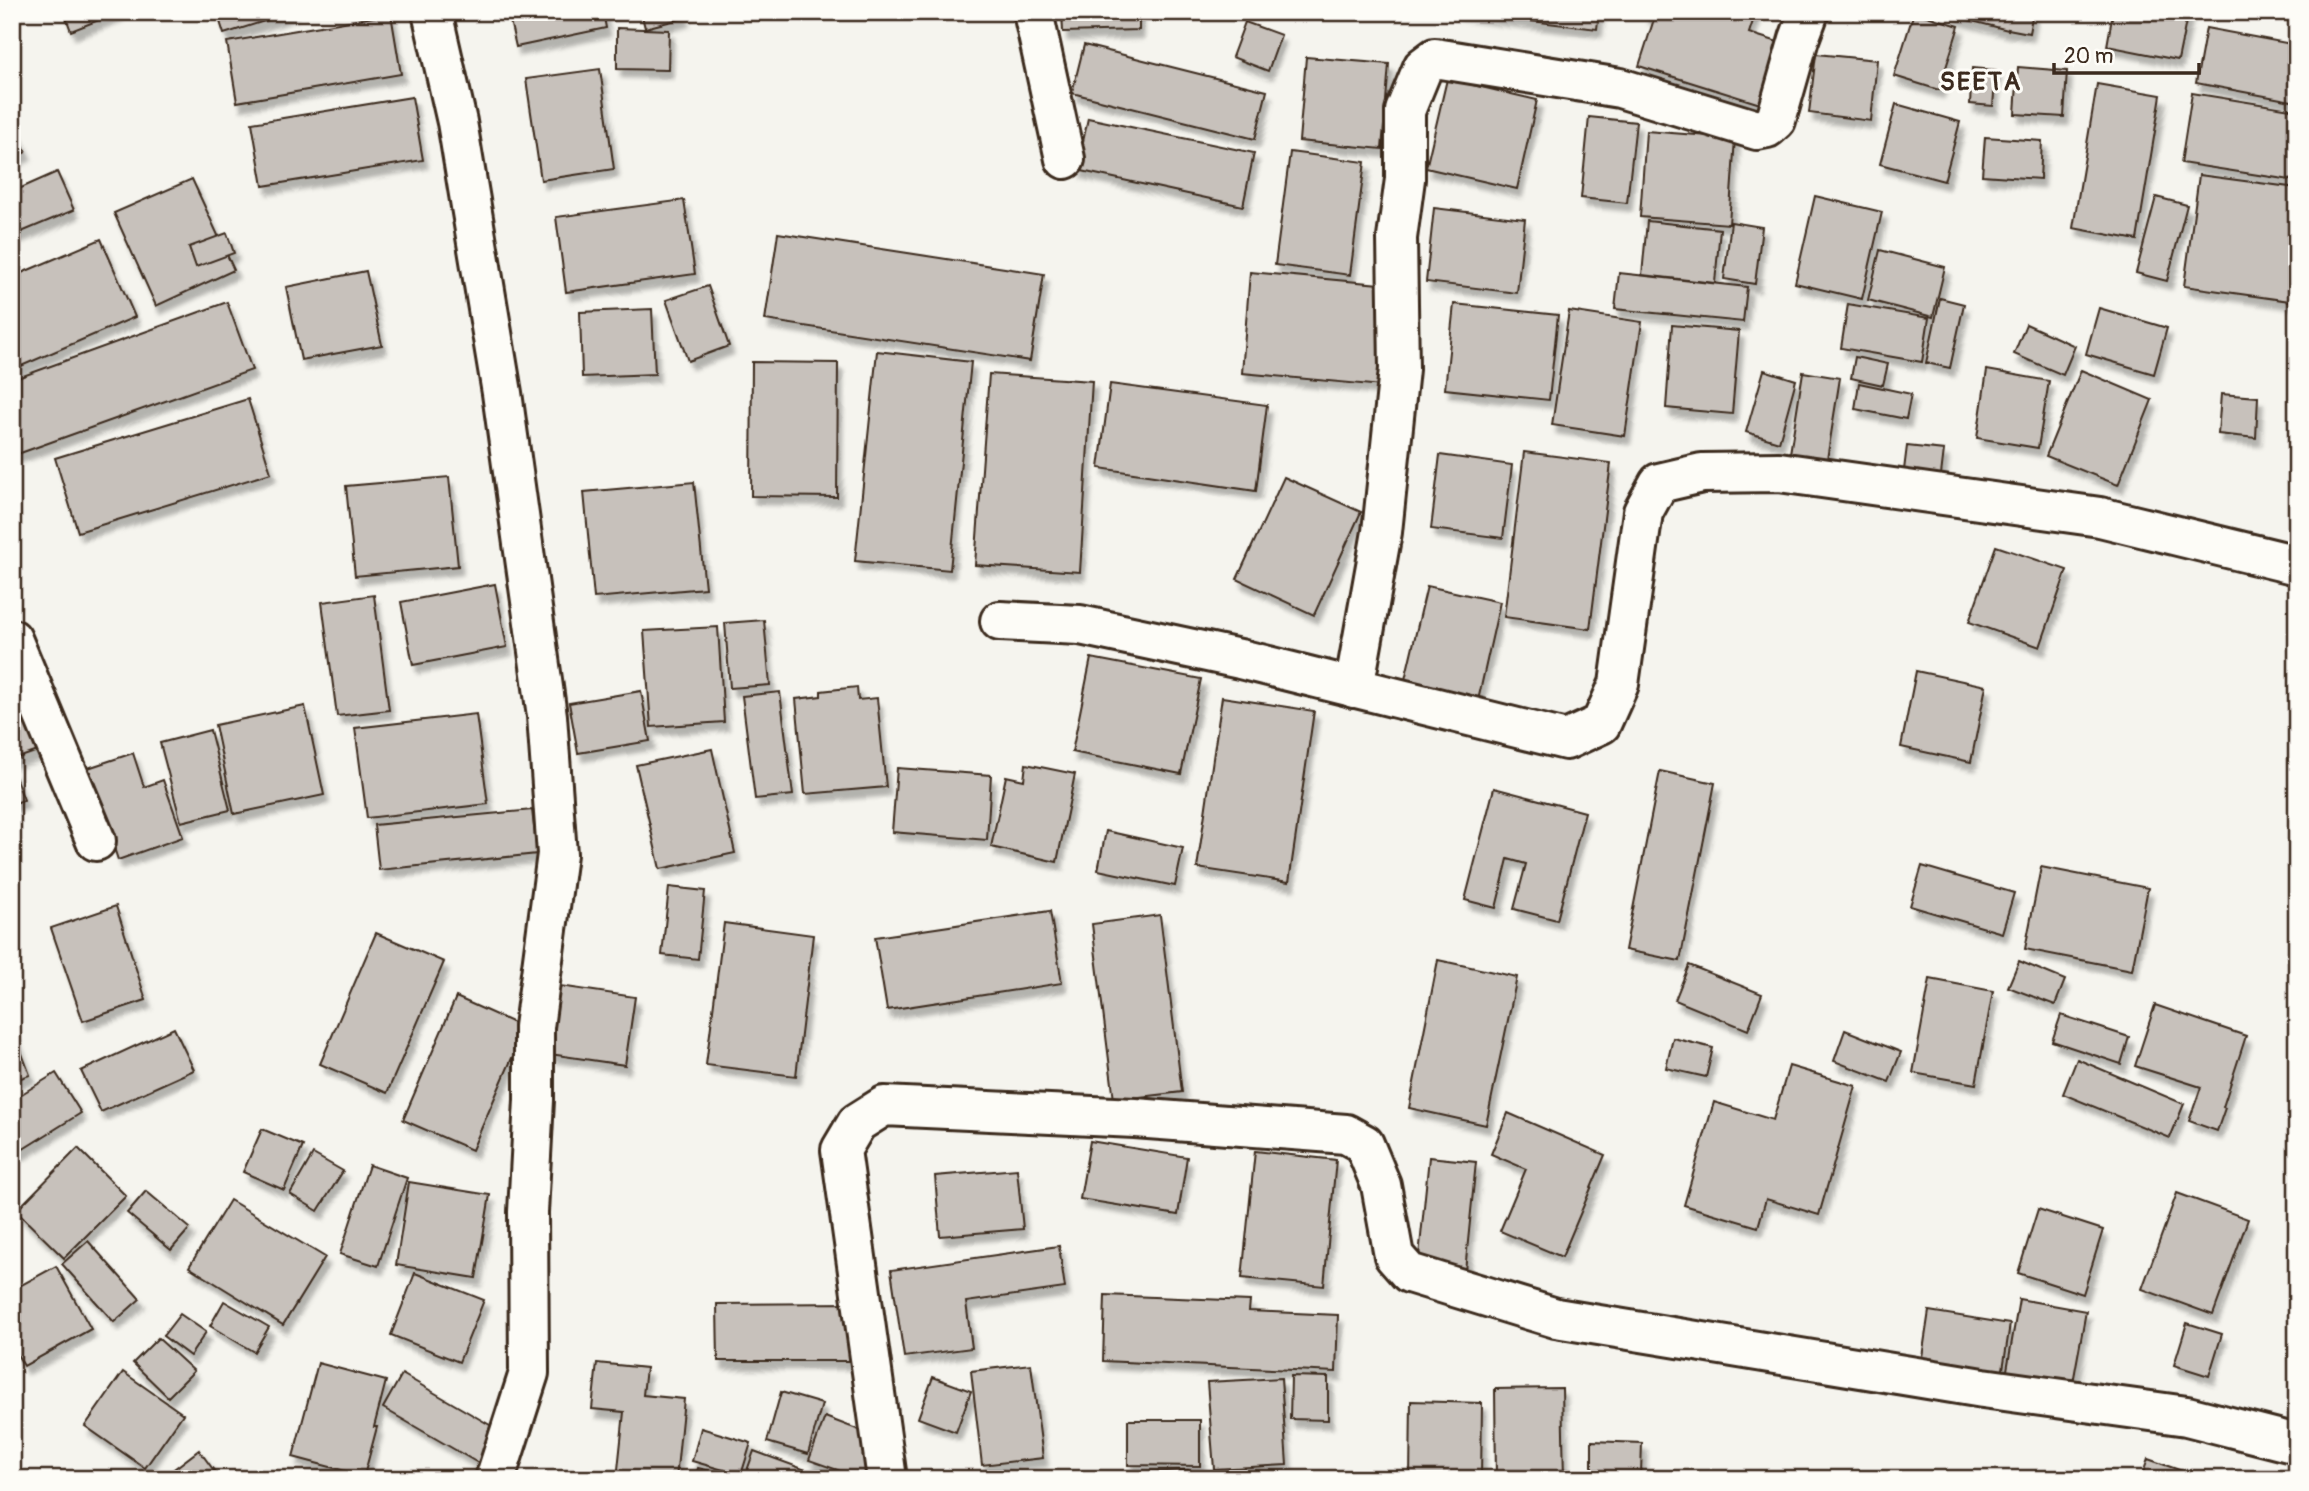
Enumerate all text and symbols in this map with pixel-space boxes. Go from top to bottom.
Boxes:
scale bar [2054,32,2199,76]
text: 20 m [2064,43,2113,70]
district label: SEETA [1940,66,2022,98]

